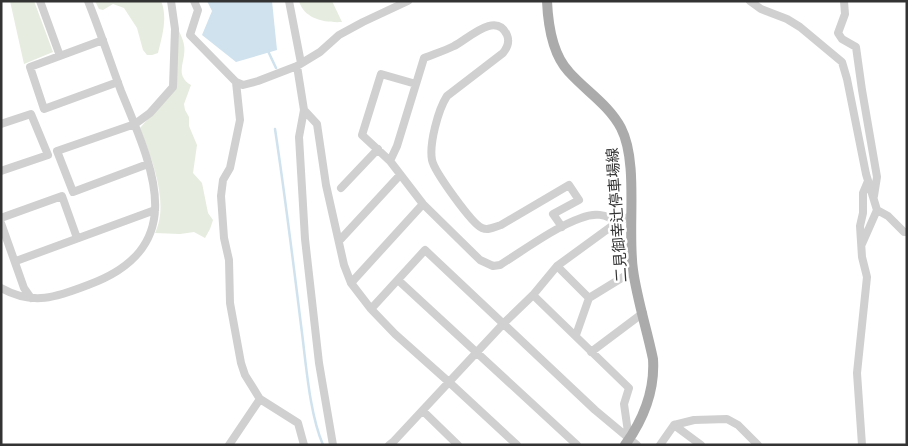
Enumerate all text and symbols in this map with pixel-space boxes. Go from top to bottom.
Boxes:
street label: 二見御幸辻停車場線 [602,147,630,283]

